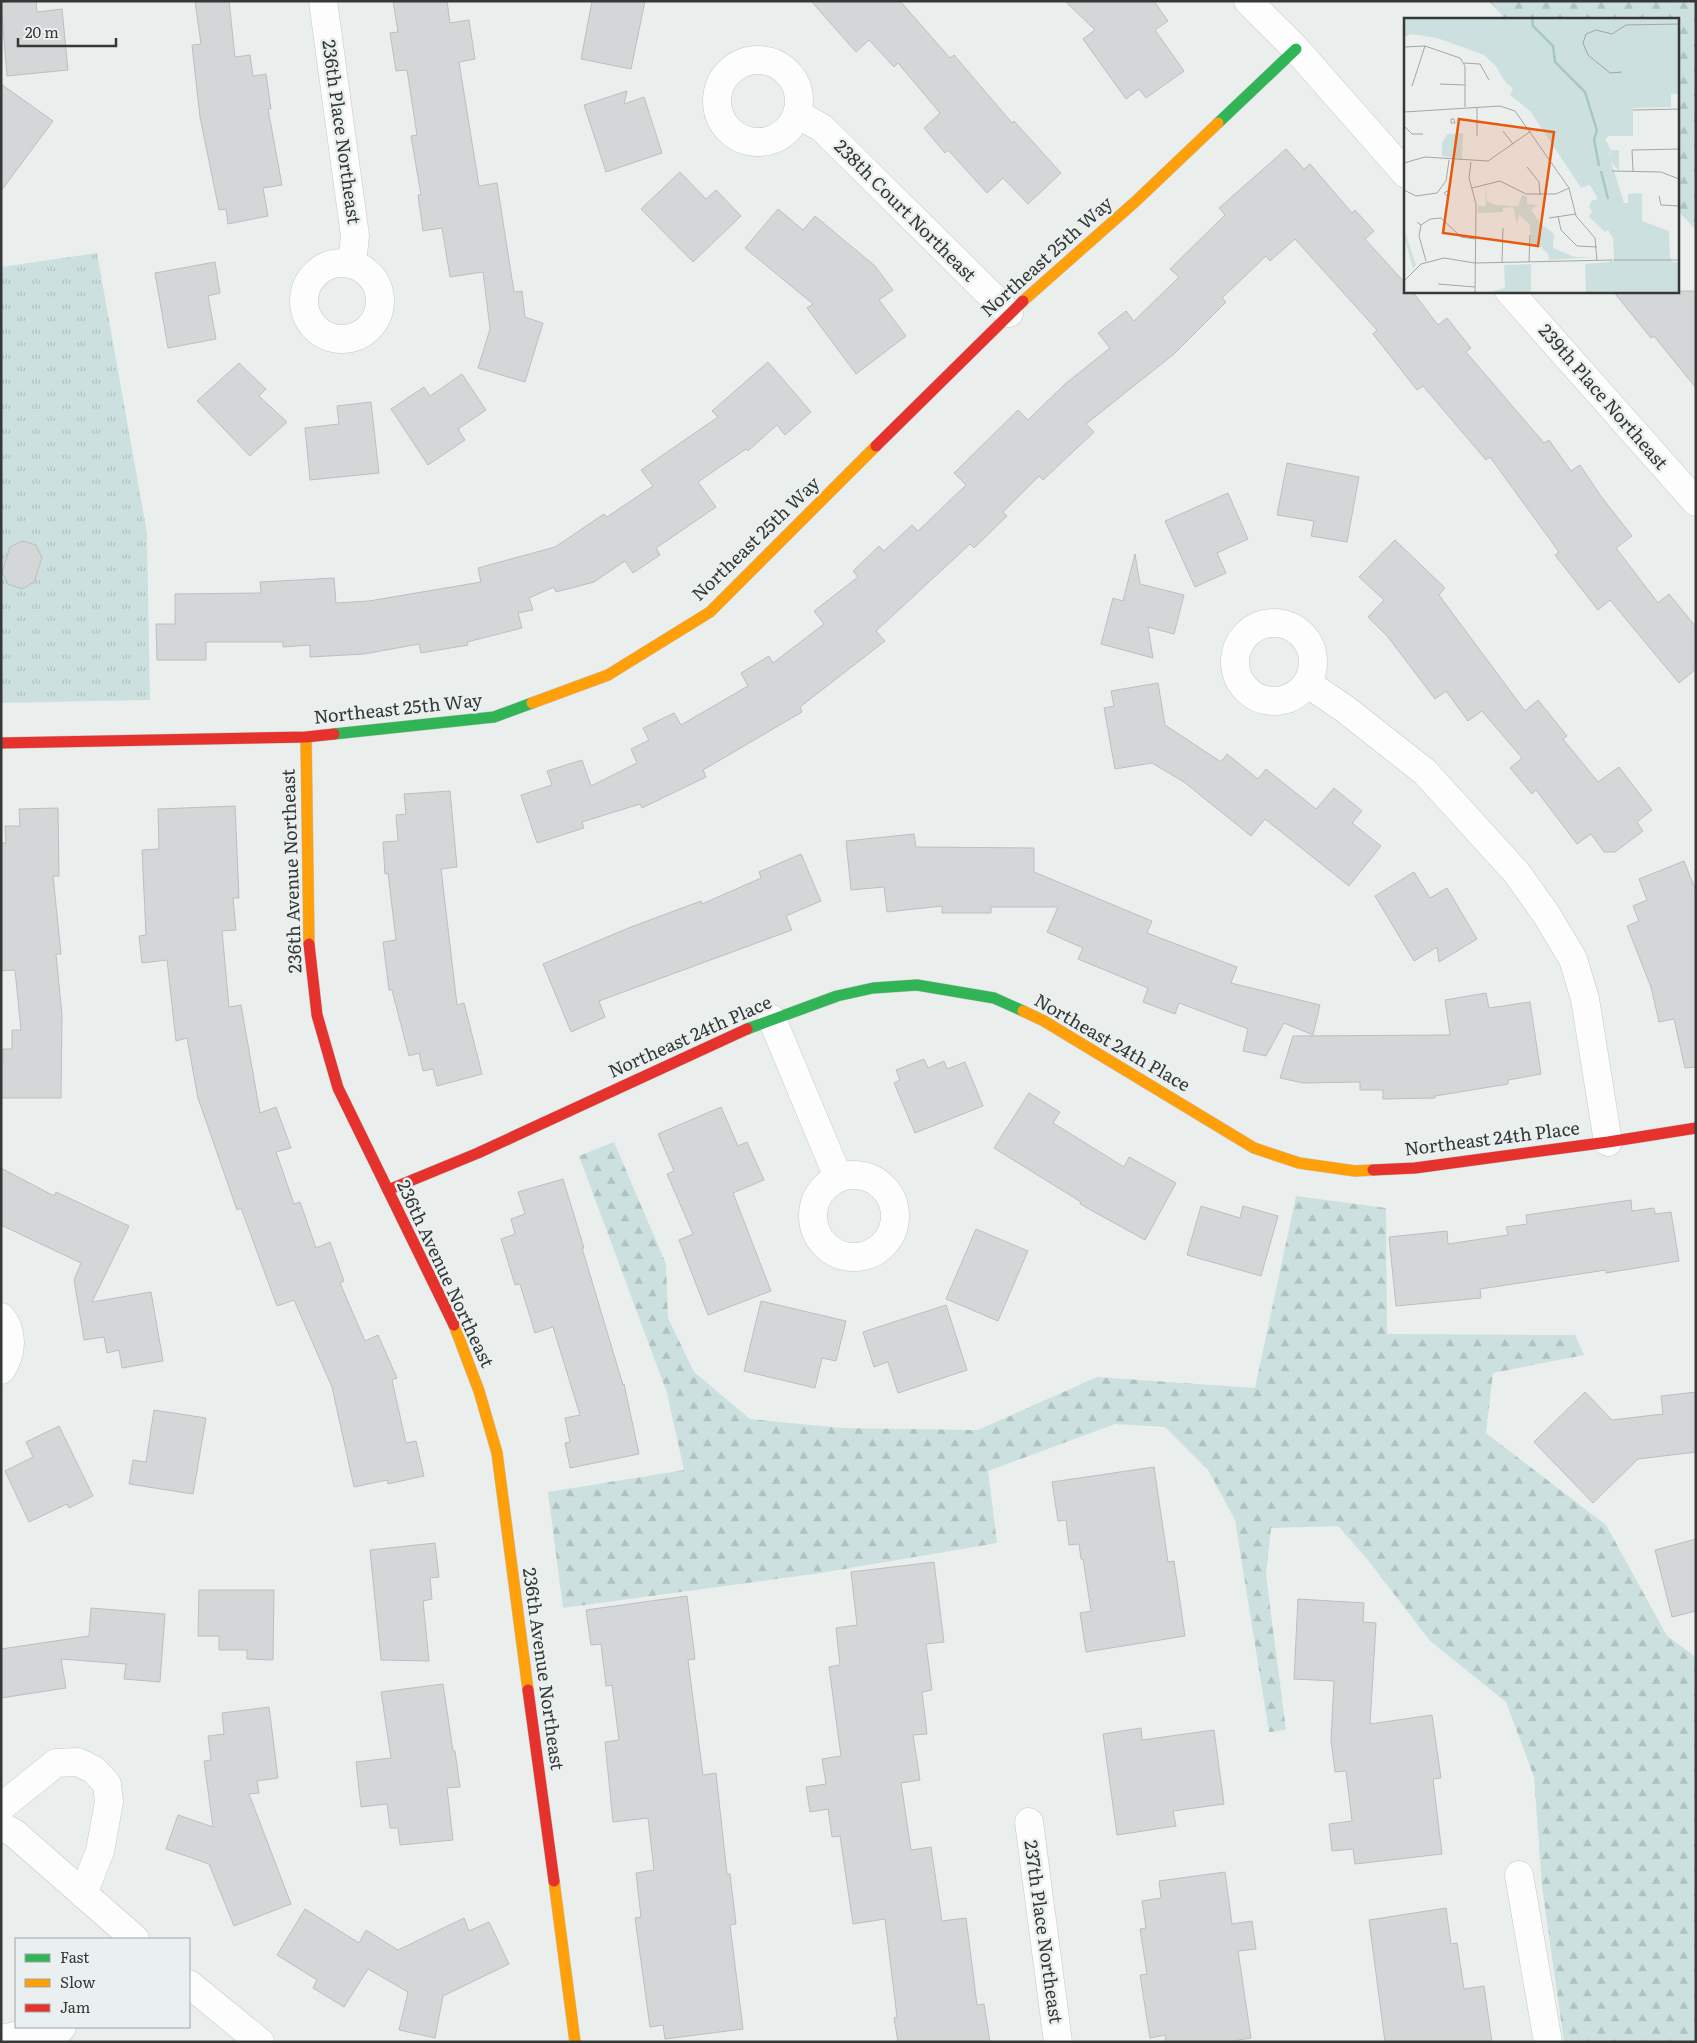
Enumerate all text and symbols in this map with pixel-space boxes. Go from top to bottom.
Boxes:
scale bar [18,15,115,47]
inset map [1404,18,1680,292]
text: 20 m [25,20,59,43]
street label: 236th Place Northeast [316,38,369,226]
street label: 238th Court Northeast [829,133,984,288]
street label: Northeast 25th Way [974,189,1118,323]
street label: 239th Place Northeast [1533,317,1676,475]
street label: Northeast 25th Way [685,469,826,606]
street label: Northeast 25th Way [312,685,484,730]
street label: 236th Avenue Northeast [273,768,308,974]
street label: Northeast 24th Place [1030,986,1196,1097]
street label: Northeast 24th Place [603,987,775,1084]
street label: Northeast 24th Place [1403,1113,1581,1162]
street label: 236th Avenue Northeast [391,1175,502,1372]
street label: 236th Avenue Northeast [517,1566,572,1773]
street label: 237th Place Northeast [1018,1838,1071,2026]
legend [15,1938,190,2028]
text: Fast [60,1945,89,1968]
text: Slow [60,1970,95,1993]
text: Jam [60,1995,91,2018]

